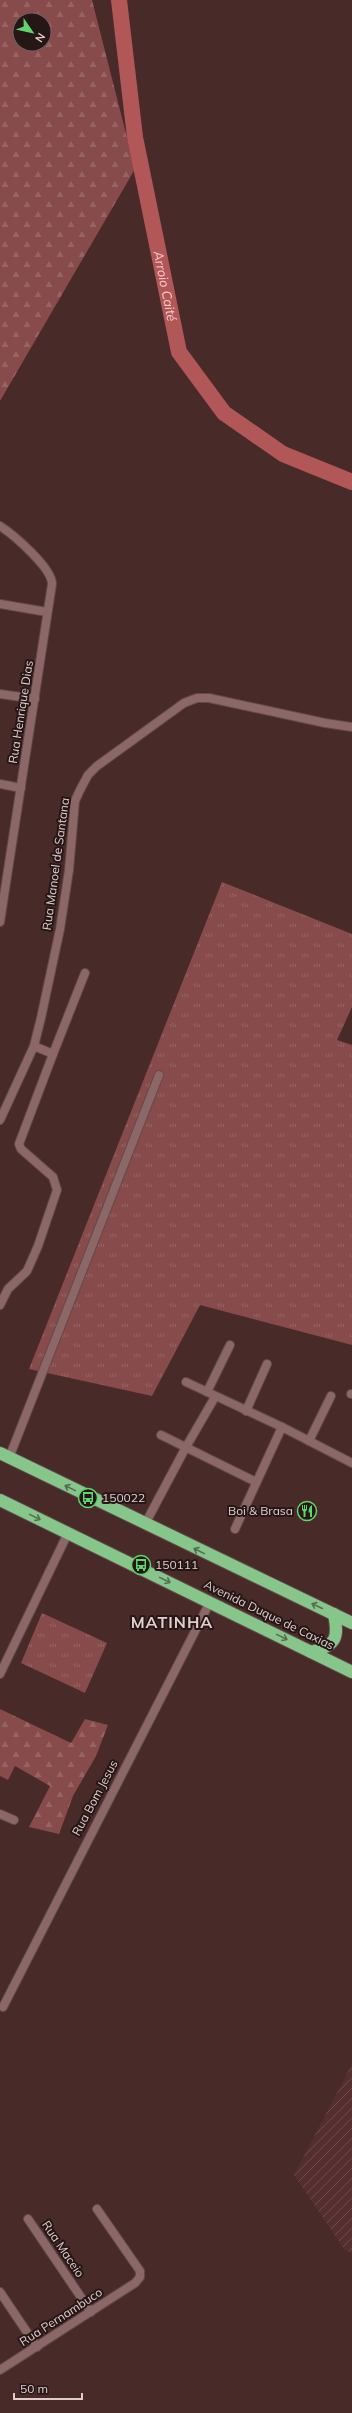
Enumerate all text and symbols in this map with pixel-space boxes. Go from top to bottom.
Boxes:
north arrow [12,12,52,52]
text: N [32,30,48,45]
water label: Arroio Caité [150,248,180,323]
street label: Rua Henrique Dias [5,659,36,765]
street label: Rua Manoel de Santana [39,797,72,931]
one-way arrow [64,1483,76,1491]
bus stop icon: 150022 [77,1487,99,1509]
place label: 150022 [102,1490,145,1505]
restaurant icon: Boi & Brasa [296,1500,318,1522]
place label: Boi & Brasa [228,1503,293,1518]
one-way arrow [29,1514,41,1521]
one-way arrow [194,1547,206,1554]
bus stop icon: 150111 [130,1554,152,1576]
place label: 150111 [155,1557,198,1572]
street label: Avenida Duque de Caxias [202,1576,337,1653]
one-way arrow [159,1577,171,1584]
one-way arrow [311,1602,323,1609]
district label: MATINHA [131,1612,213,1632]
one-way arrow [275,1634,287,1641]
street label: Rua Bom Jesus [68,1757,121,1838]
street label: Rua Maceio [39,2218,88,2280]
street label: Rua Pernambuco [17,2284,105,2349]
scale bar [14,2375,82,2401]
text: 50 m [20,2381,48,2396]

